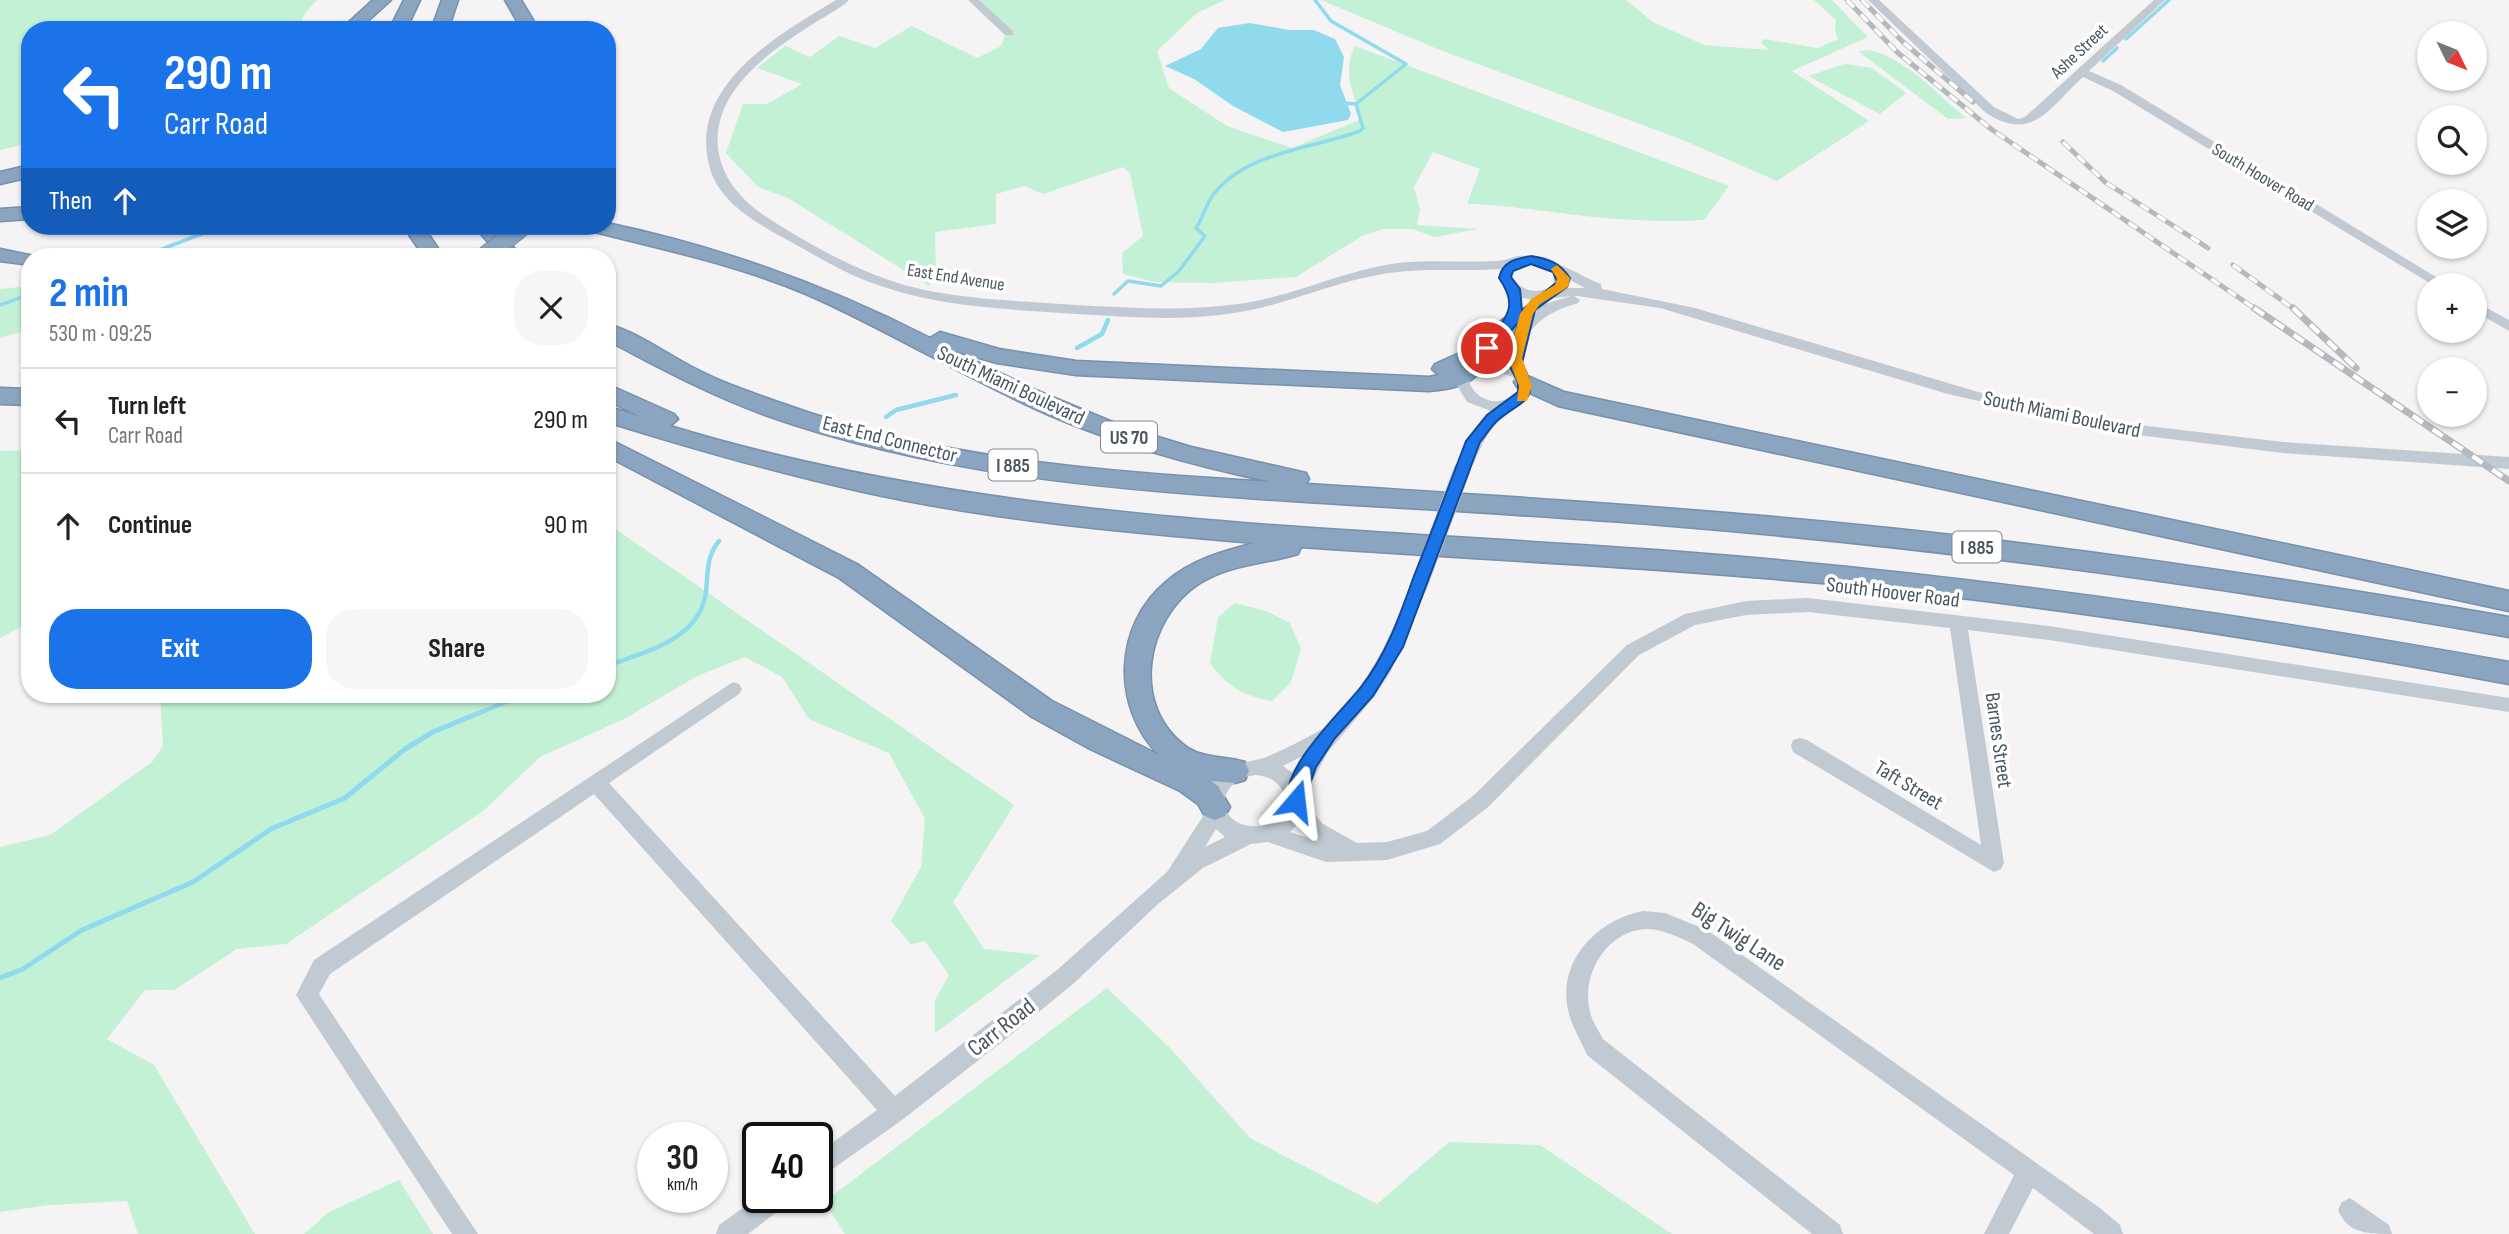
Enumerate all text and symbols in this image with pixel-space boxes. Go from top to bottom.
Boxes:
street label: Ashe Street [2046,19,2112,84]
north arrow [2417,21,2487,91]
map controls [2417,21,2487,427]
text: 290 m [164,45,272,104]
icon: left [49,49,140,140]
text: Carr Road [164,105,268,144]
button: search [2417,105,2487,175]
street label: South Hoover Road [2208,139,2317,216]
icon: ahead [106,182,144,220]
text: Then [49,186,92,217]
button: layers [2417,189,2487,259]
street label: East End Avenue [906,259,1006,296]
text: 2 min [49,268,129,319]
button: close [514,271,588,345]
button: + [2417,273,2487,343]
pin [1457,318,1517,378]
text: 530 m · 09:25 [49,320,152,348]
icon: arrive [1468,329,1506,367]
street label: South Miami Boulevard [933,340,1088,431]
button: − [2417,357,2487,427]
street label: South Miami Boulevard [1981,386,2143,443]
text: Turn left [108,391,186,422]
icon: left [49,402,87,440]
text: 290 m [533,405,588,436]
street label: East End Connector [820,411,960,468]
text: Carr Road [108,422,183,450]
road number: US 70 [1101,422,1157,452]
road number: I 885 [988,450,1038,480]
icon: ahead [49,507,87,545]
text: Continue [108,510,192,541]
text: 90 m [544,510,588,541]
road number: I 885 [1952,532,2002,562]
street label: South Hoover Road [1825,572,1961,613]
button: Exit [49,609,312,689]
button: Share [326,609,588,689]
street label: Barnes Street [1979,691,2018,789]
street label: Taft Street [1870,755,1947,816]
position arrow [1259,764,1333,838]
street label: Big Twig Lane [1686,895,1791,978]
street label: Carr Road [962,992,1041,1063]
speed limit sign: 40 [742,1122,833,1213]
text: 30 [666,1137,699,1180]
text: km/h [667,1174,698,1195]

